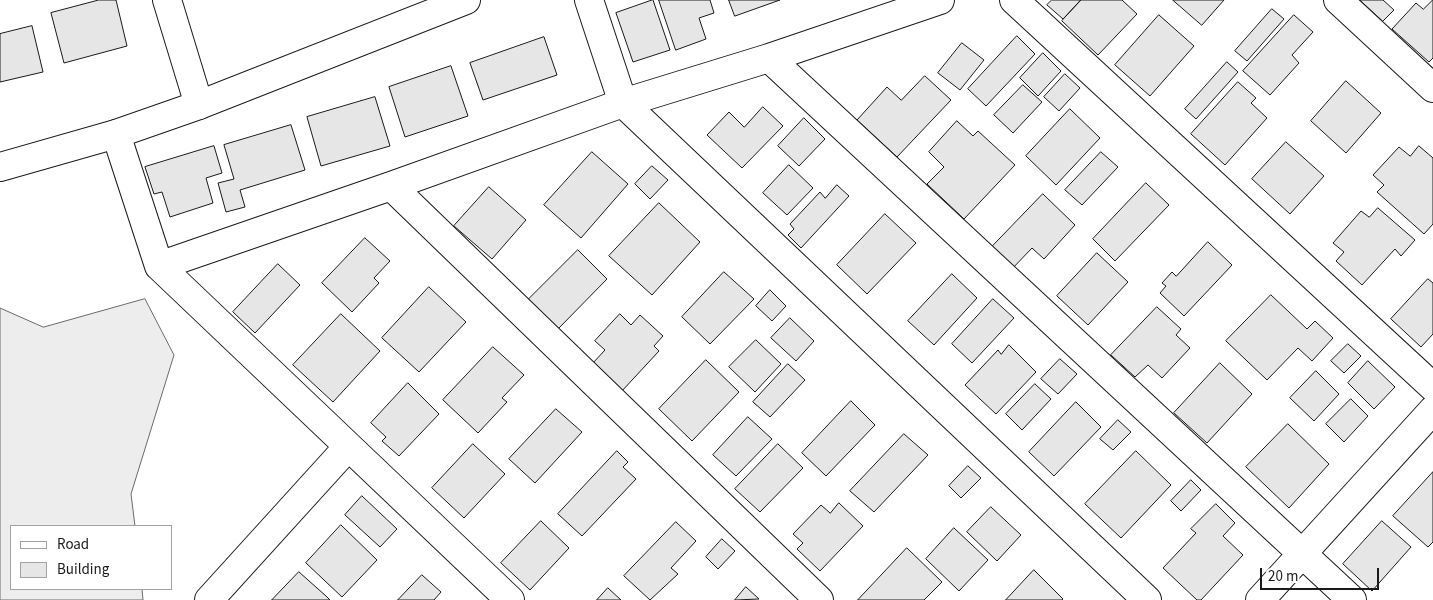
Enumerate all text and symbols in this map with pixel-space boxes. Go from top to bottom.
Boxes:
legend [10,525,172,590]
text: Road [57,534,89,555]
scale bar [1263,558,1382,590]
text: Building [57,559,109,580]
text: 20 m [1268,566,1298,587]

